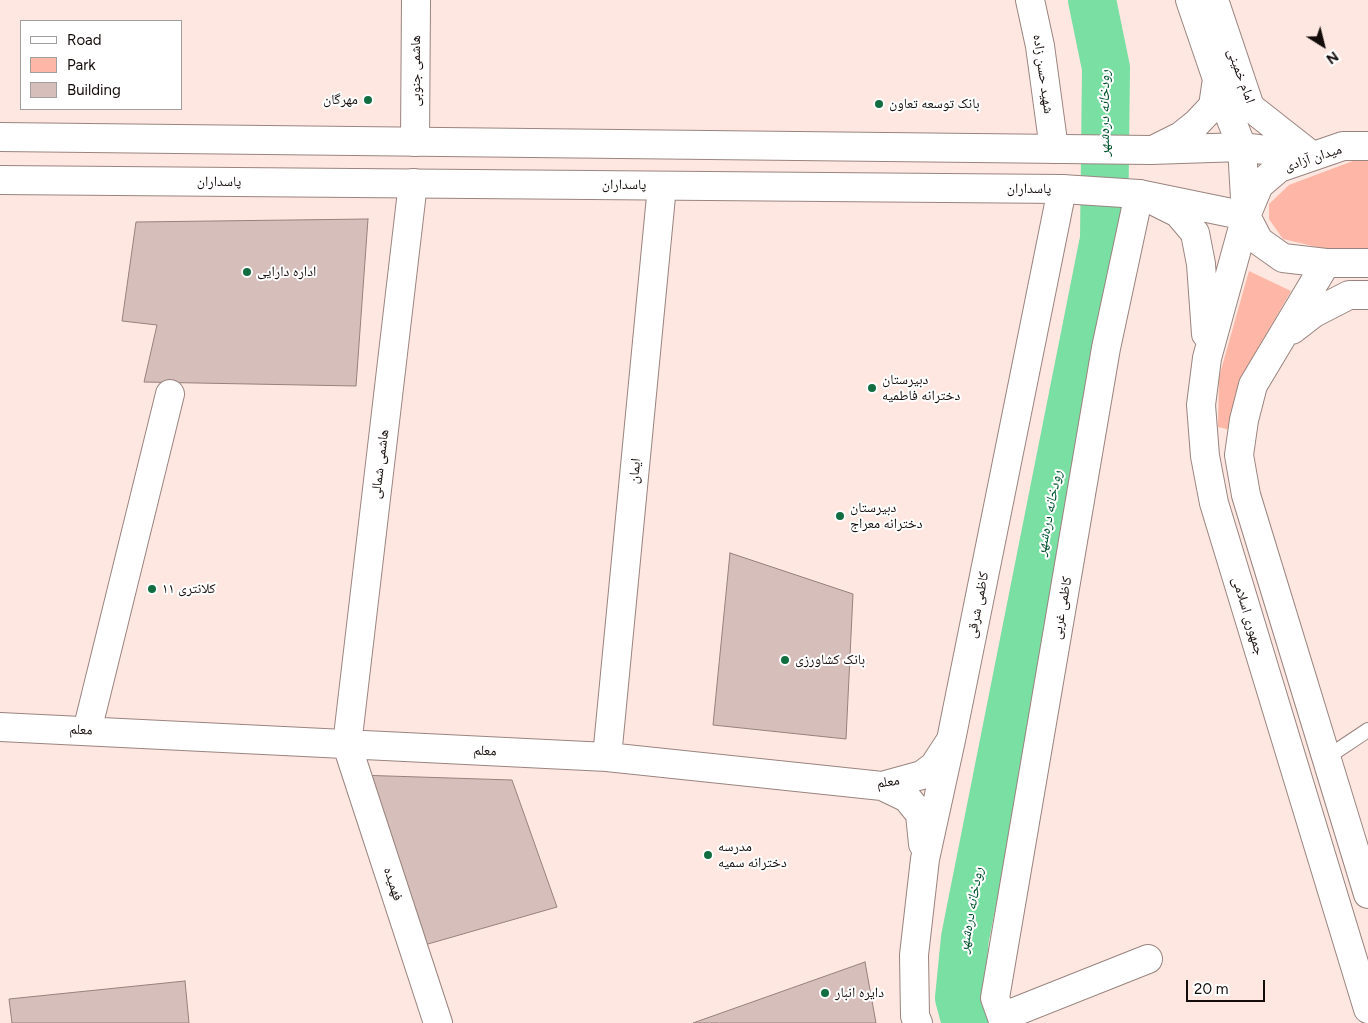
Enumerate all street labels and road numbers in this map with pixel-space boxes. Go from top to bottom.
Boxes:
street label: شهید حسن زاده [1029,33,1057,115]
street label: هاشمی جنوبی [408,35,424,107]
street label: امام خمینی [1223,46,1259,106]
street label: میدان آزادی [1282,141,1344,175]
street label: پاسداران [197,174,241,190]
street label: پاسداران [602,177,646,193]
street label: پاسداران [1007,181,1051,197]
street label: هاشمی شمالی [367,428,393,500]
street label: ایمان [625,457,645,485]
street label: کاظمی شرقی [963,570,993,640]
street label: کاظمی غربی [1048,575,1076,641]
street label: جمهوری اسلامی [1228,575,1268,657]
street label: معلم [69,721,93,739]
street label: معلم [473,742,497,760]
street label: معلم [875,772,901,792]
street label: فهمیده [380,865,406,903]

